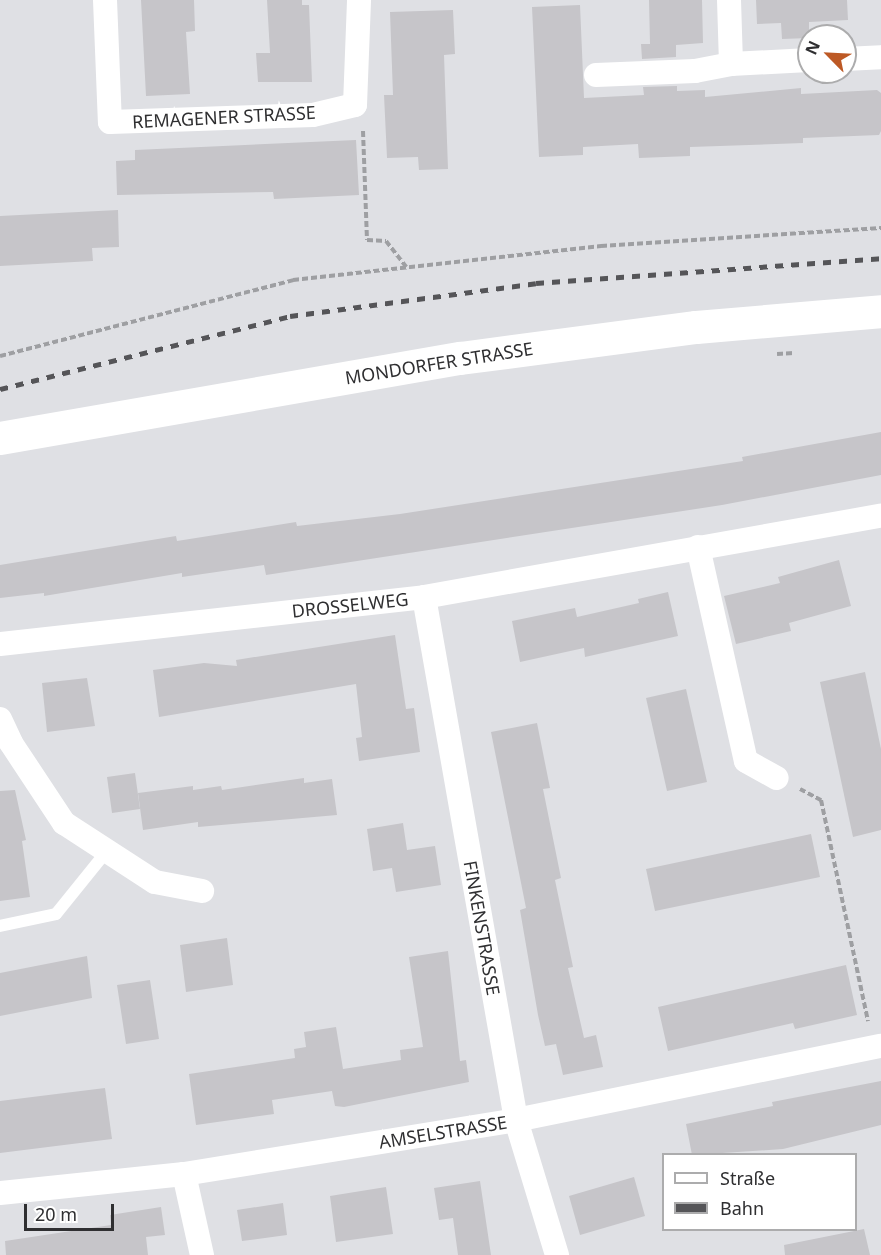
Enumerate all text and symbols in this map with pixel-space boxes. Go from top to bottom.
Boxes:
north arrow [797,24,857,84]
text: N [800,37,825,58]
street label: REMAGENER STRASSE [132,101,316,133]
street label: MONDORFER STRASSE [343,337,535,389]
street label: DROSSELWEG [291,588,409,622]
street label: FINKENSTRASSE [460,859,504,997]
street label: AMSELSTRASSE [377,1111,509,1153]
legend [662,1153,857,1231]
text: Straße [720,1166,775,1190]
scale bar [27,1192,117,1230]
text: Bahn [720,1196,764,1220]
text: 20 m [35,1202,77,1226]

